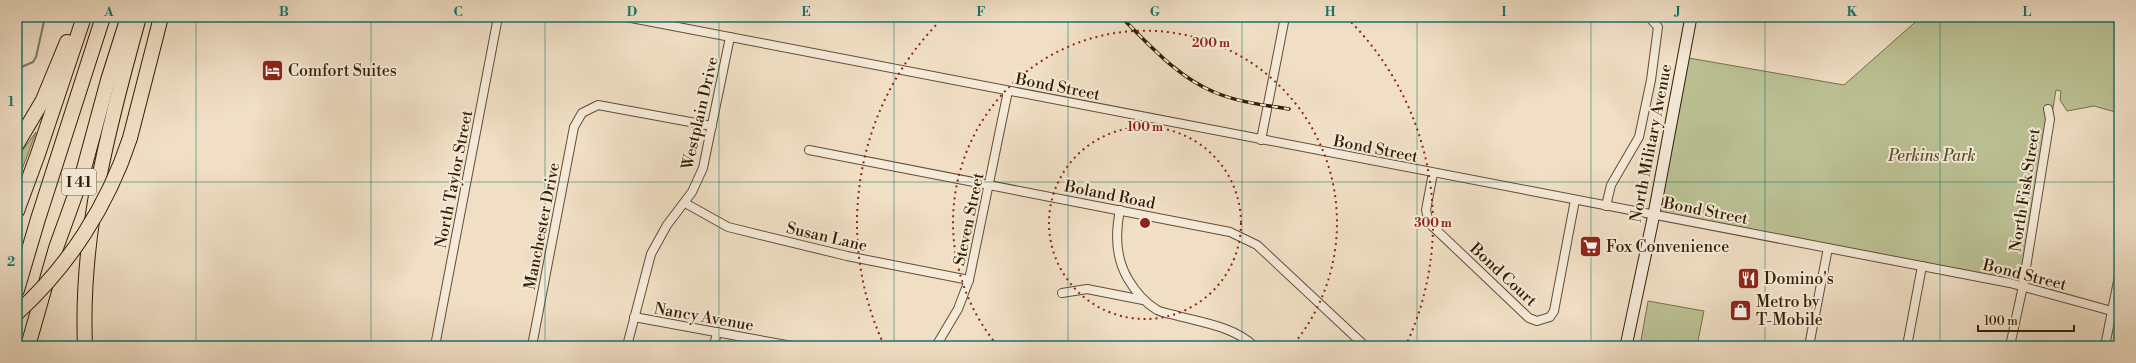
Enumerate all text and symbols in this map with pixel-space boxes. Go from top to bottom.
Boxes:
text: A [103,4,114,20]
text: B [279,4,289,20]
text: C [453,4,463,20]
text: D [627,4,637,20]
text: E [801,4,811,20]
text: F [976,4,986,20]
text: G [1150,4,1161,20]
text: H [1325,4,1336,20]
text: I [1501,4,1507,20]
text: J [1673,4,1681,20]
text: K [1847,4,1858,20]
text: L [2023,4,2032,20]
text: 200 m [1192,36,1230,51]
street label: Westplain Drive [677,55,723,173]
hotel icon: Comfort Suites [259,57,285,83]
place label: Comfort Suites [288,61,397,81]
street label: North Military Avenue [1626,62,1676,224]
street label: Bond Street [1013,69,1102,105]
text: 1 [8,94,15,110]
street label: North Taylor Street [431,108,477,250]
text: 100 m [1127,120,1163,135]
street label: North Fisk Street [2005,127,2045,253]
street label: Bond Street [1331,131,1420,167]
park label: Perkins Park [1887,146,1976,166]
street label: Manchester Drive [520,161,564,291]
road number: I 41 [62,169,96,195]
street label: Steven Street [949,170,989,268]
street label: Boland Road [1062,176,1157,214]
street label: Bond Street [1661,193,1750,229]
centre of rings [1138,216,1152,230]
text: 300 m [1414,216,1452,231]
street label: Susan Lane [784,218,869,256]
supermarket icon: Fox Convenience [1578,233,1604,259]
place label: Fox Convenience [1606,237,1729,257]
street label: Bond Court [1465,238,1541,311]
text: 2 [7,254,15,270]
street label: Bond Street [1980,255,2069,295]
restaurant icon: Domino's [1735,265,1761,291]
place label: Domino's [1764,269,1834,289]
place label: Metro by T-Mobile [1756,292,1823,330]
shop icon: Metro by T-Mobile [1727,297,1753,323]
street label: Nancy Avenue [652,298,755,336]
scale bar [1978,307,2074,333]
text: 100 m [1984,314,2018,329]

